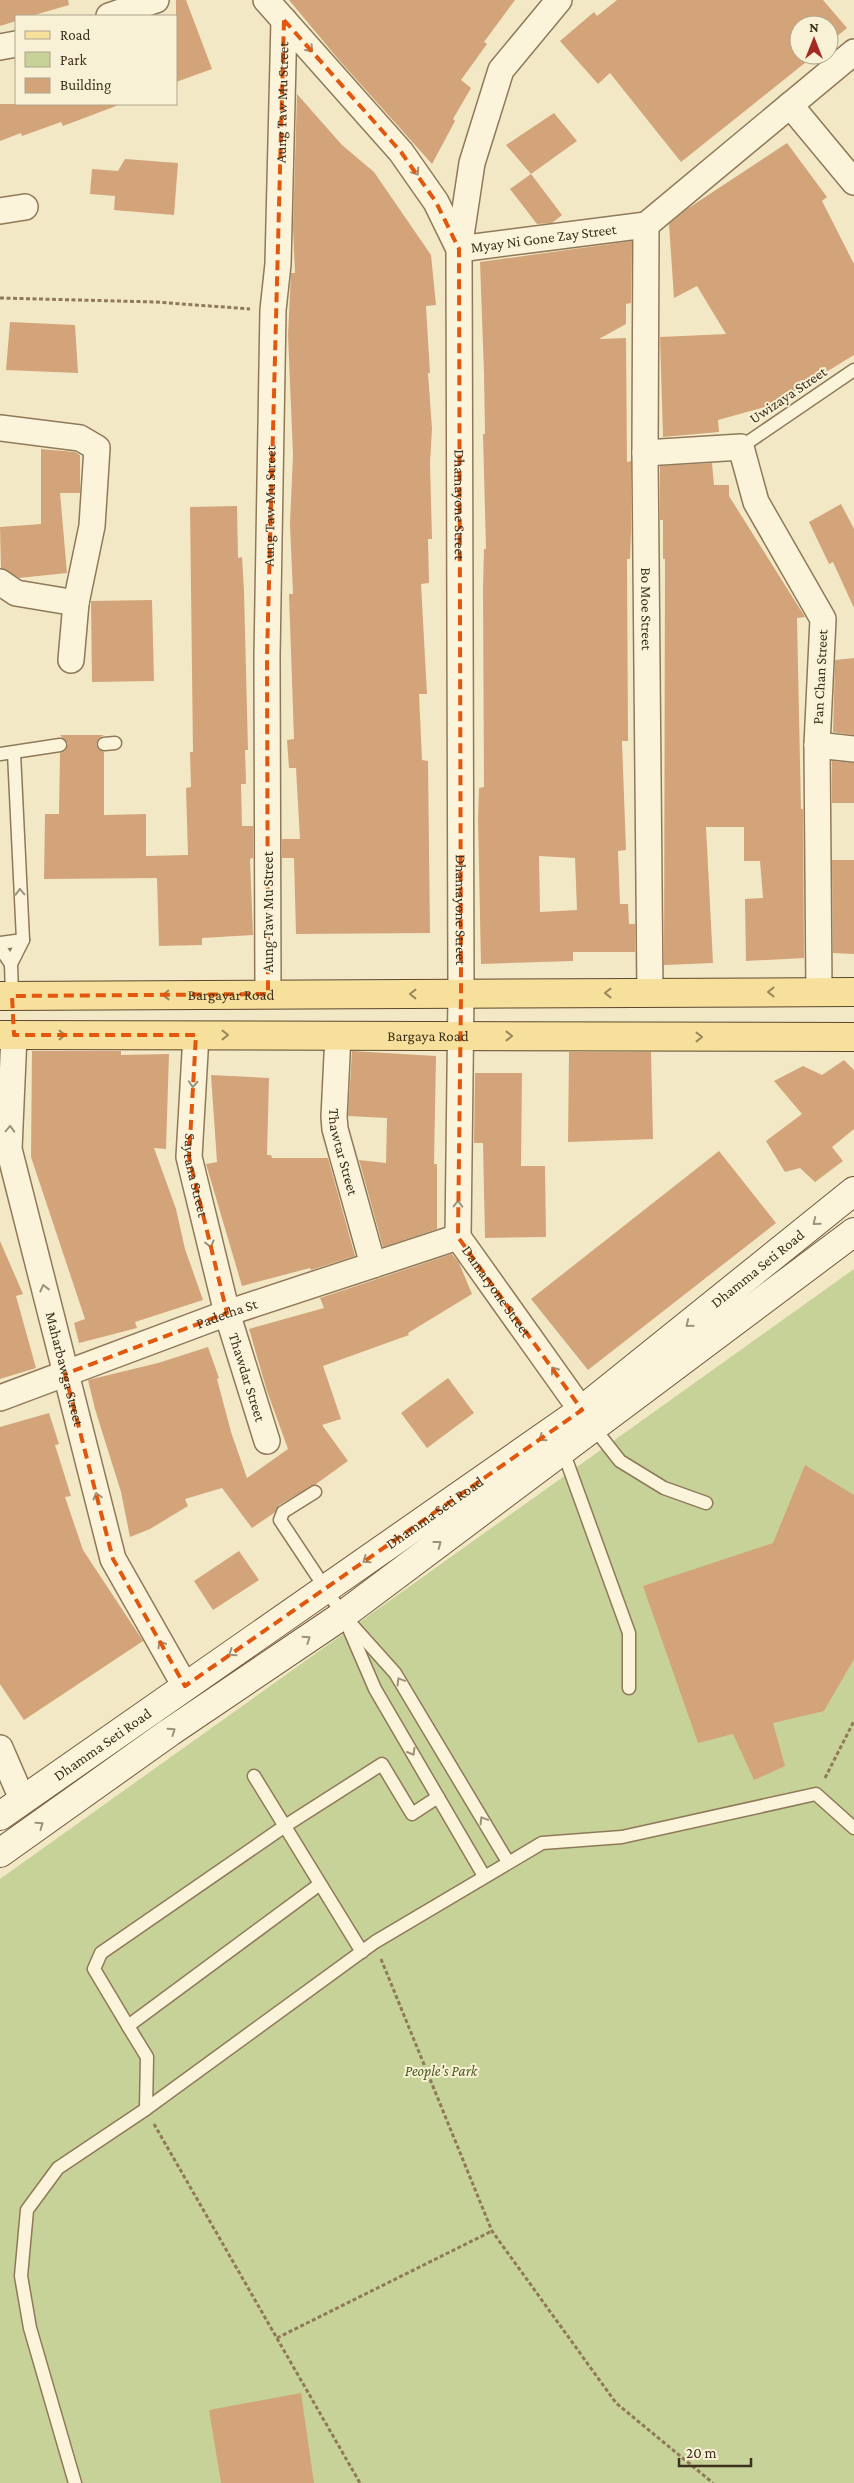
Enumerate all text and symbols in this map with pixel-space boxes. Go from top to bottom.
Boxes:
legend [15,15,178,105]
north arrow [789,15,839,65]
text: N [809,19,819,35]
text: Road [60,27,91,43]
street label: Aung Taw Mu Street [272,41,291,163]
one-way arrow [304,44,313,53]
text: Park [60,52,87,68]
text: Building [60,77,111,94]
one-way arrow [410,167,419,176]
street label: Myay Ni Gone Zay Street [470,221,618,255]
street label: Uwizaya Street [746,363,831,427]
street label: Aung Taw Mu Street [261,444,279,567]
street label: Dhamayone Street [451,449,468,561]
street label: Bo Moe Street [638,567,655,652]
street label: Pan Chan Street [810,628,831,725]
street label: Aung Taw Mu Street [260,850,277,973]
street label: Dhamayone Street [452,854,469,966]
one-way arrow [15,888,26,896]
street label: Bargayar Road [188,987,274,1004]
one-way arrow [766,987,774,997]
one-way arrow [604,988,612,998]
one-way arrow [408,989,416,999]
one-way arrow [162,990,170,1000]
street label: Bargaya Road [387,1028,469,1045]
one-way arrow [59,1030,67,1040]
one-way arrow [222,1030,229,1040]
one-way arrow [506,1031,514,1041]
one-way arrow [696,1032,703,1042]
one-way arrow [188,1080,199,1088]
street label: Thawtar Street [326,1108,361,1198]
one-way arrow [4,1125,15,1133]
street label: Saytana Street [180,1133,212,1220]
one-way arrow [453,1199,464,1207]
one-way arrow [813,1216,822,1224]
street label: Dhamma Seti Road [708,1226,807,1311]
one-way arrow [204,1239,215,1248]
street label: Damaryone Street [459,1243,535,1341]
one-way arrow [39,1283,50,1292]
street label: Padetha St [194,1295,260,1332]
street label: Maharbawga Street [43,1310,87,1429]
one-way arrow [686,1318,695,1327]
street label: Thawdar Street [226,1331,269,1425]
one-way arrow [551,1366,560,1376]
one-way arrow [539,1432,548,1441]
street label: Dhamma Seti Road [383,1473,486,1552]
one-way arrow [92,1491,103,1500]
one-way arrow [432,1541,441,1549]
one-way arrow [362,1554,372,1563]
one-way arrow [302,1636,311,1646]
one-way arrow [158,1640,168,1649]
one-way arrow [229,1647,238,1656]
one-way arrow [396,1678,406,1687]
street label: Dhamma Seti Road [51,1705,154,1784]
one-way arrow [167,1727,176,1737]
one-way arrow [405,1747,415,1756]
one-way arrow [479,1817,489,1826]
one-way arrow [34,1822,44,1831]
park label: People's Park [405,2063,479,2080]
scale bar [679,2436,752,2468]
text: 20 m [686,2445,717,2461]

